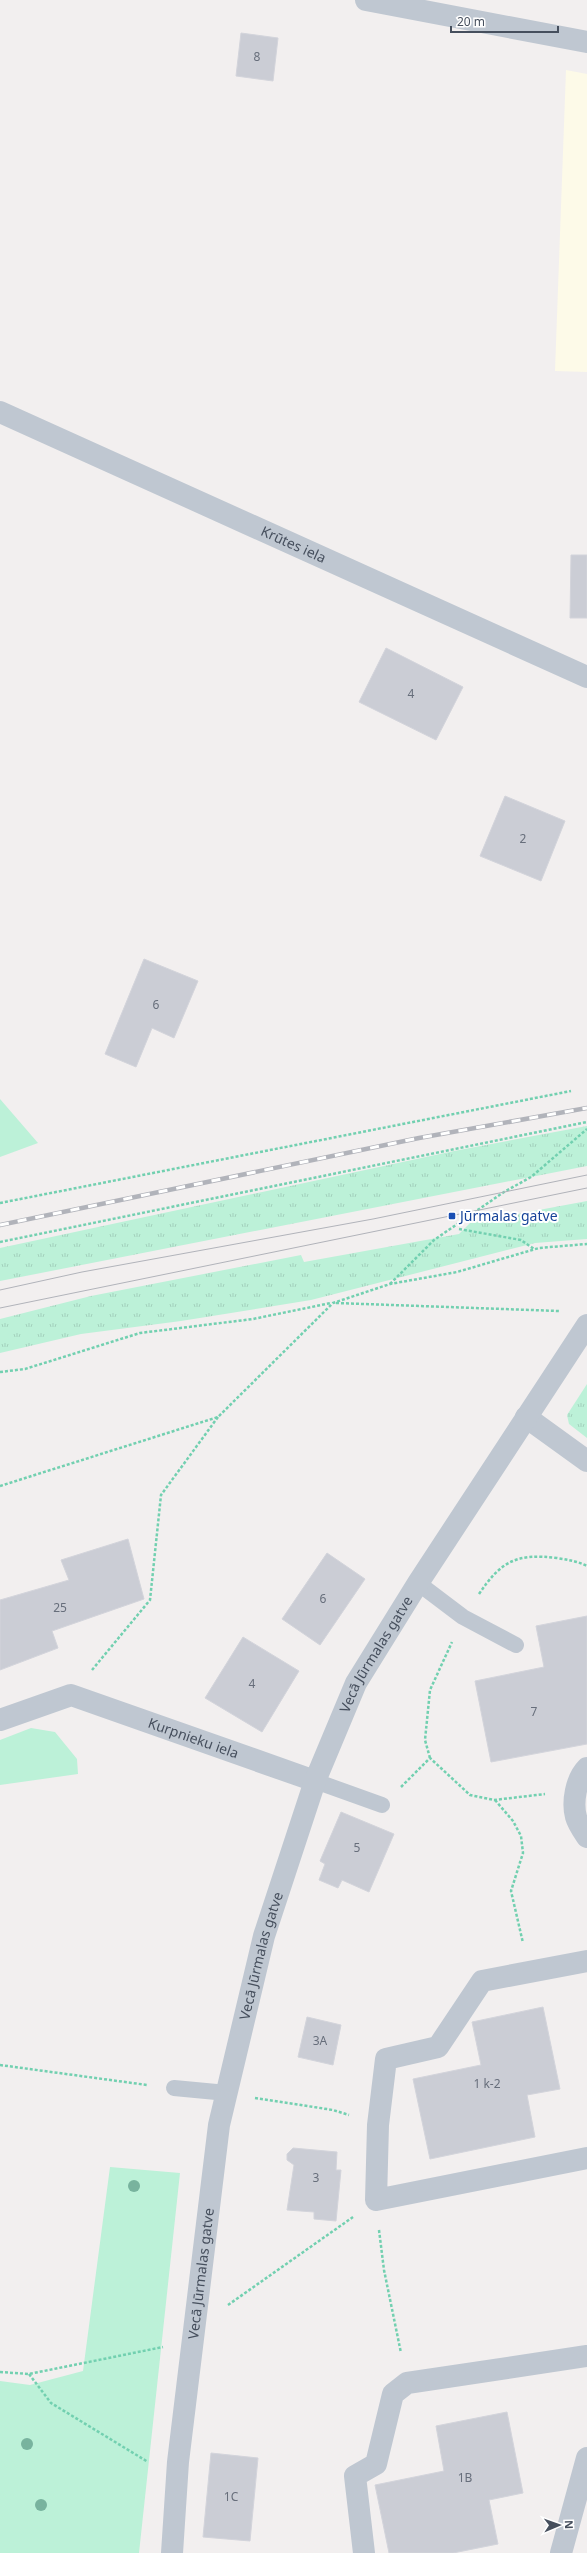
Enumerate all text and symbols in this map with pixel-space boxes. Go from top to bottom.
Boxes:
scale bar [451,8,558,34]
text: 20 m [457,13,485,30]
house number: 8 [254,48,261,65]
street label: Krūtes iela [258,521,329,567]
house number: 4 [408,685,415,702]
house number: 2 [520,830,527,847]
house number: 6 [153,996,160,1013]
place label: Jūrmalas gatve [458,1206,558,1225]
marker: Jūrmalas gatve [447,1211,457,1221]
house number: 6 [320,1590,327,1607]
street label: Vecā Jūrmalas gatve [335,1592,417,1715]
house number: 25 [53,1599,67,1616]
house number: 4 [249,1675,256,1692]
house number: 7 [531,1703,538,1720]
street label: Kurpnieku iela [146,1713,241,1762]
house number: 5 [354,1839,361,1856]
street label: Vecā Jūrmalas gatve [234,1889,287,2022]
house number: 3A [313,2032,328,2049]
house number: 1 k-2 [473,2075,501,2092]
house number: 3 [313,2169,320,2186]
street label: Vecā Jūrmalas gatve [183,2207,218,2340]
house number: 1B [458,2469,473,2486]
house number: 1C [224,2488,239,2505]
north arrow [539,2505,579,2545]
text: N [562,2520,577,2529]

